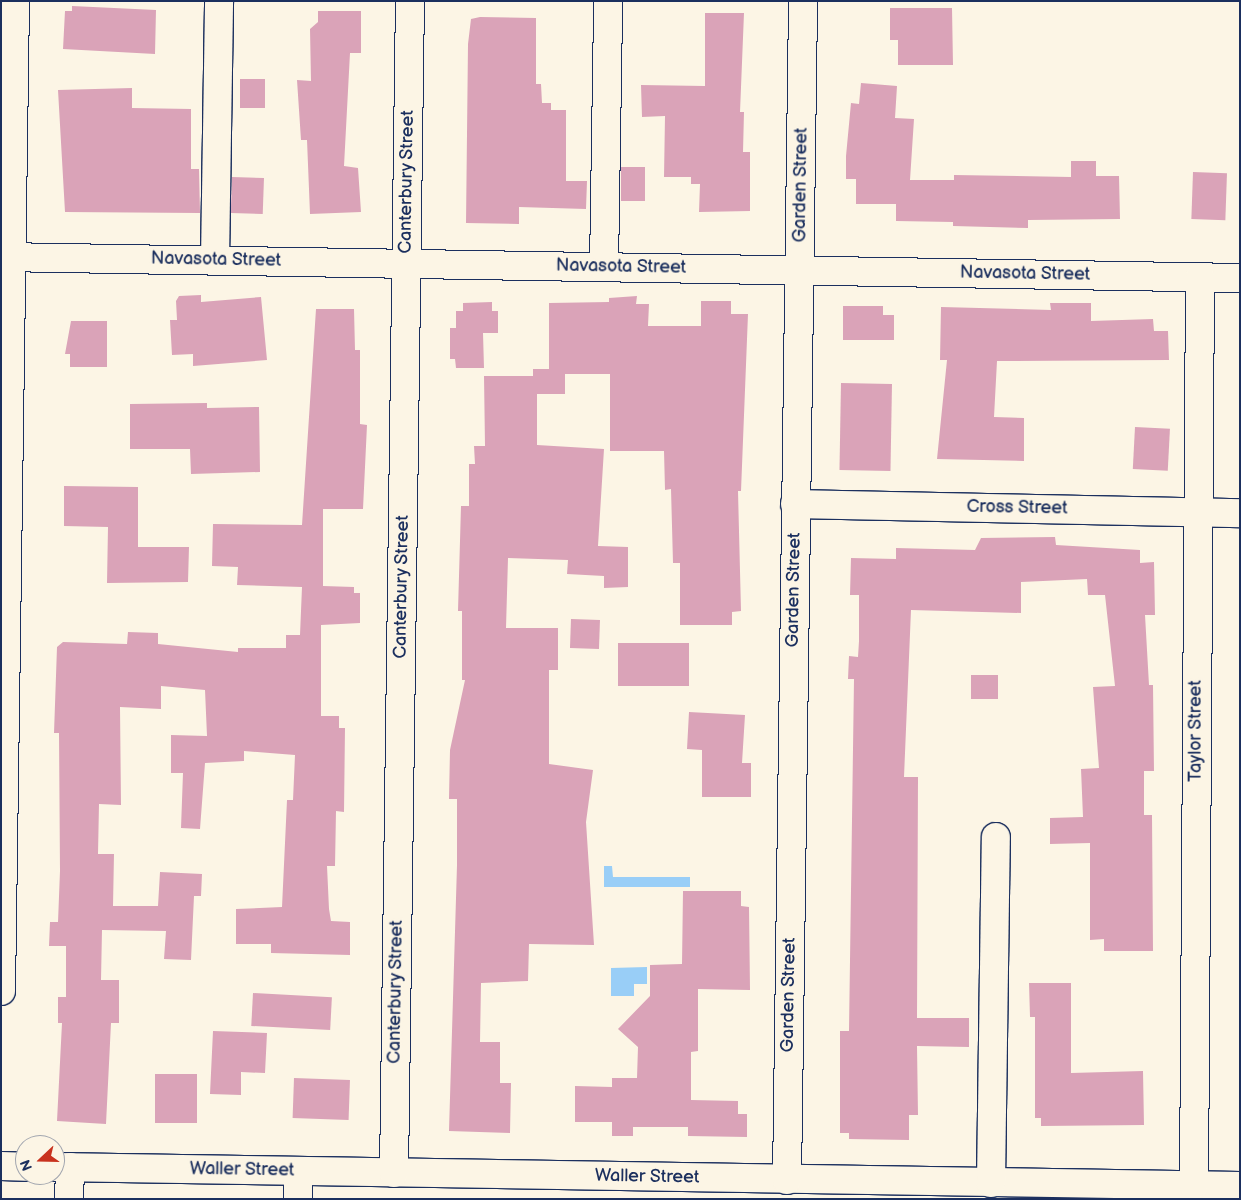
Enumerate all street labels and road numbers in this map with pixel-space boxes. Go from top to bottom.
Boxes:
street label: Canterbury Street [395,109,419,255]
street label: Garden Street [789,127,813,243]
street label: Navasota Street [150,248,282,272]
street label: Navasota Street [555,255,687,279]
street label: Navasota Street [959,262,1091,286]
street label: Cross Street [966,496,1068,520]
street label: Canterbury Street [390,514,414,660]
street label: Garden Street [782,532,806,648]
street label: Taylor Street [1185,680,1207,782]
street label: Canterbury Street [384,919,408,1065]
street label: Garden Street [777,937,801,1053]
street label: Waller Street [189,1158,295,1182]
street label: Waller Street [594,1165,700,1189]

